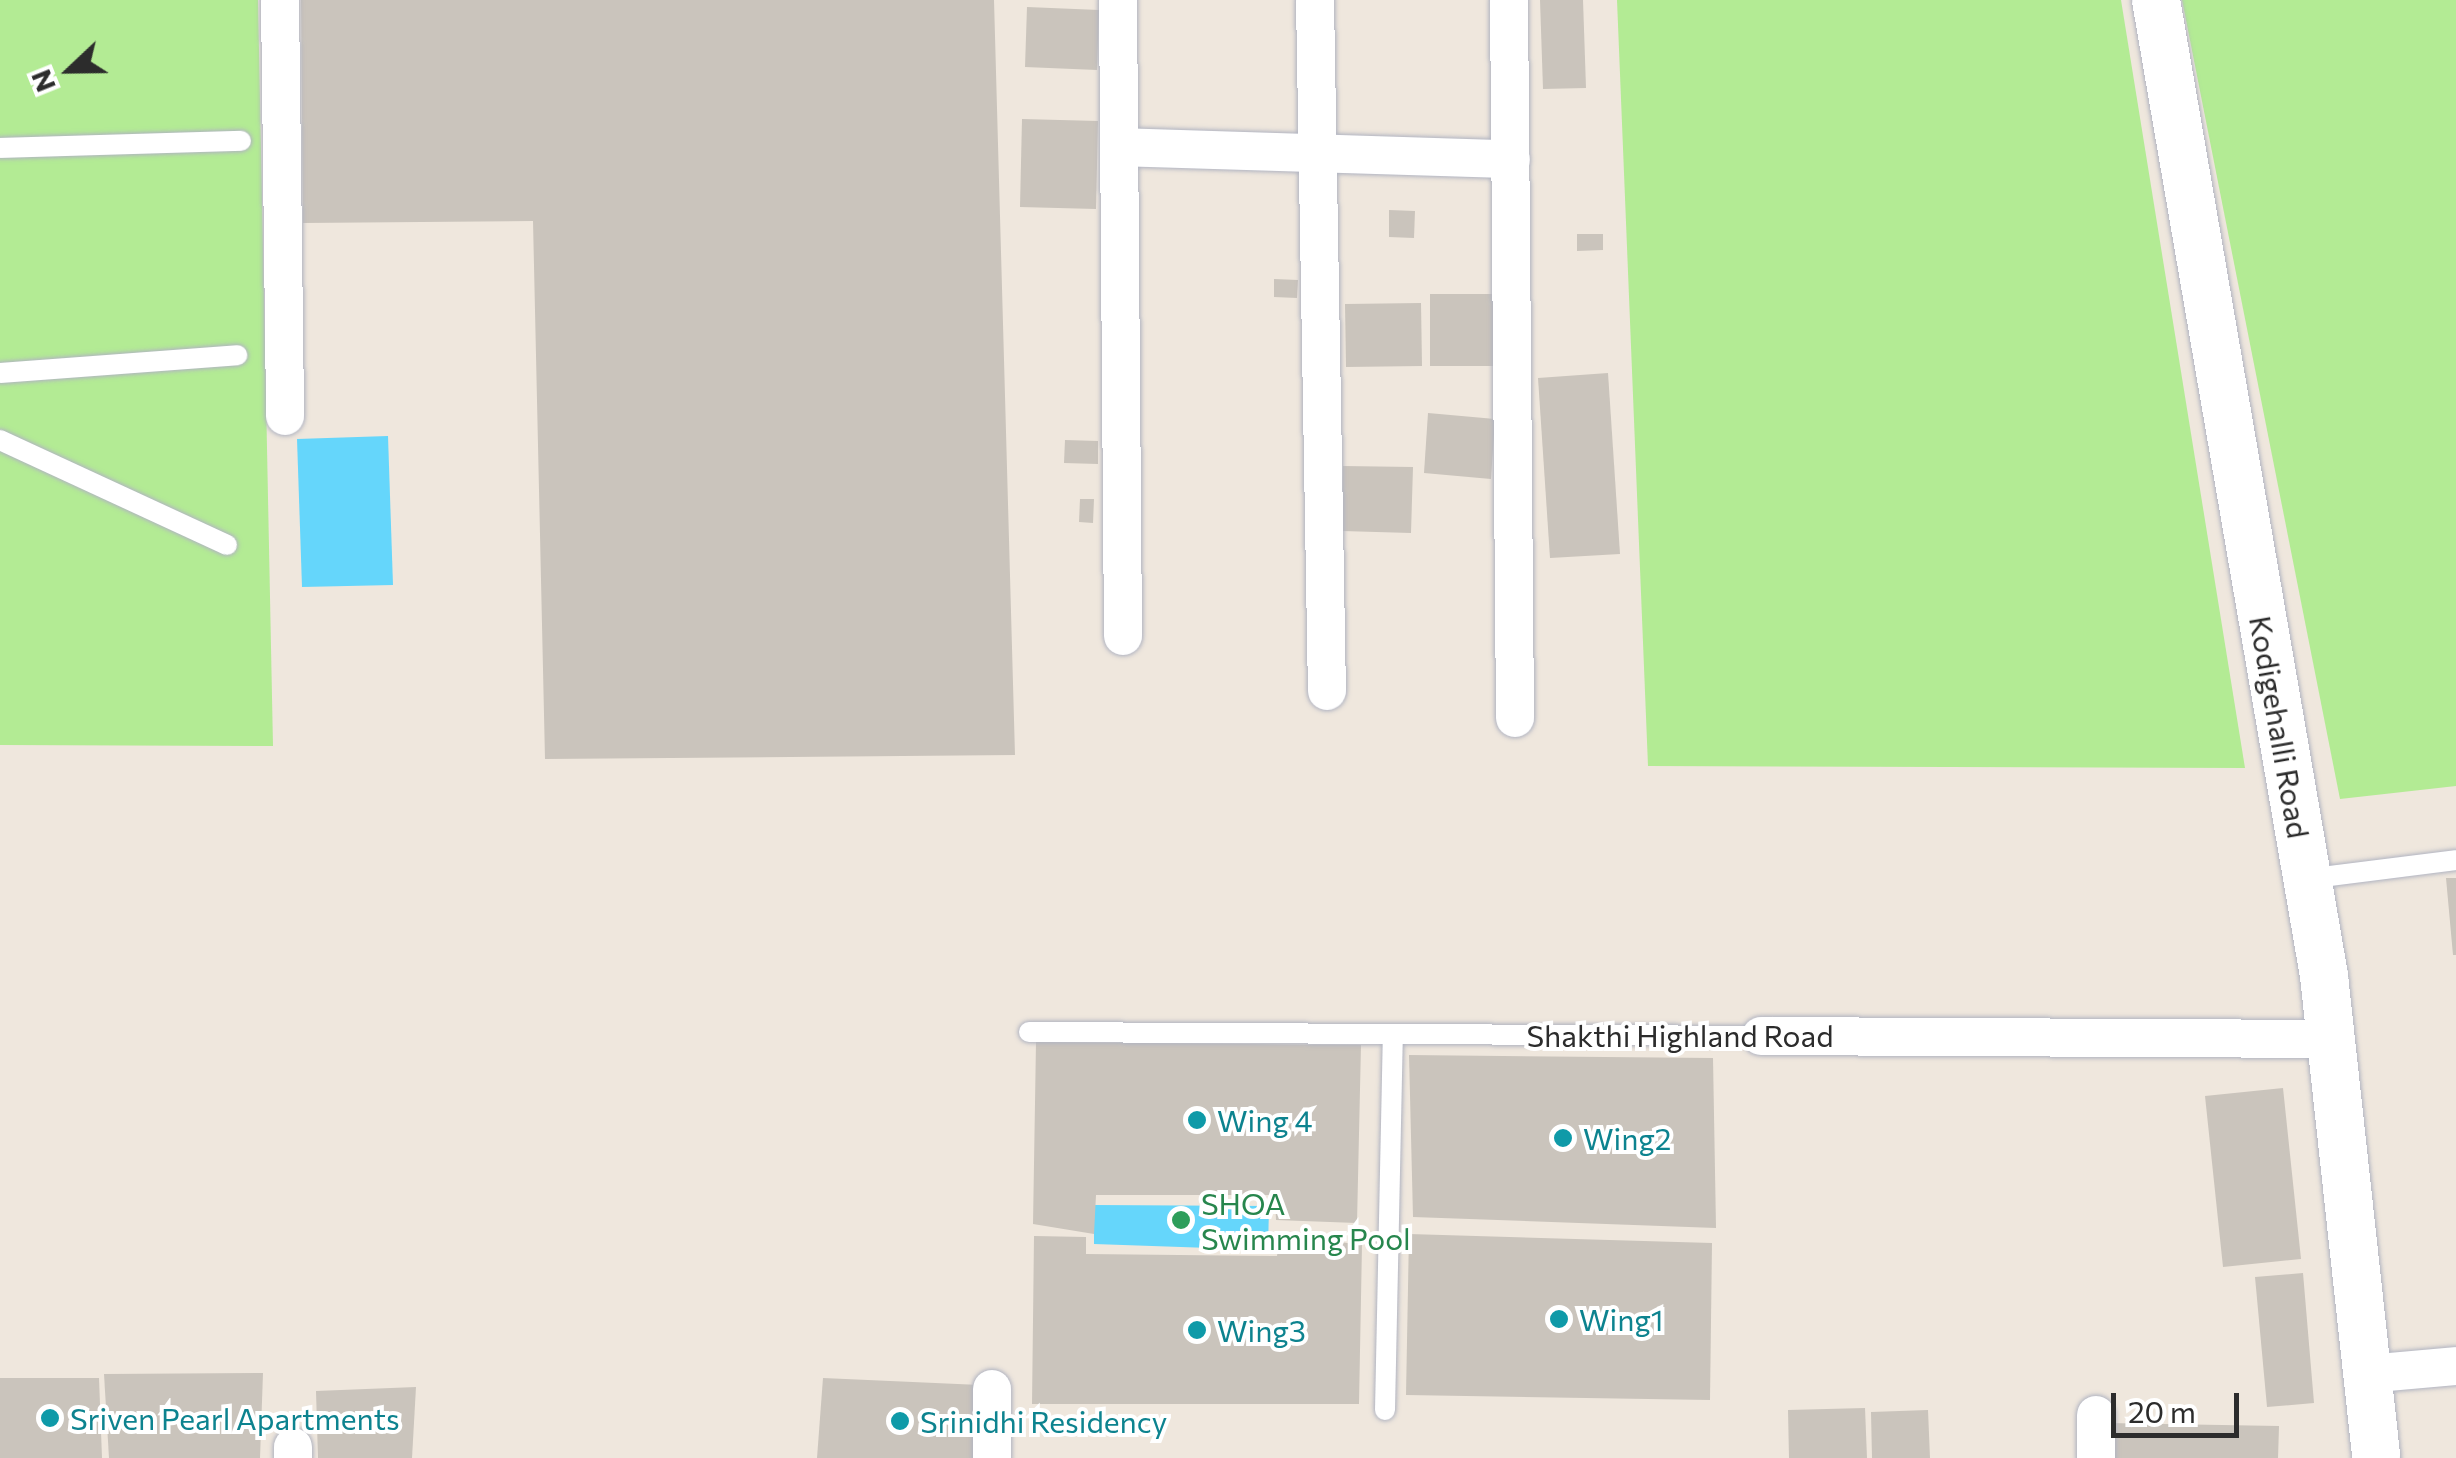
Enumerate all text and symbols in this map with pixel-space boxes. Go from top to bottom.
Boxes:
north arrow [20,20,120,120]
text: N [22,65,62,97]
street label: Kodigehalli Road [2243,613,2317,841]
street label: Shakthi Highland Road [1527,1017,1833,1053]
place label: Wing 4 [1217,1102,1313,1138]
marker: Wing 4 [1186,1109,1208,1131]
place label: Wing2 [1583,1120,1671,1156]
marker: Wing2 [1552,1127,1574,1149]
place label: SHOA Swimming Pool [1201,1185,1411,1256]
marker: SHOA Swimming Pool [1170,1209,1192,1231]
place label: Wing1 [1579,1301,1664,1337]
marker: Wing1 [1548,1308,1570,1330]
place label: Wing3 [1217,1312,1306,1348]
marker: Wing3 [1186,1319,1208,1341]
scale bar [2116,1373,2244,1435]
text: 20 m [2128,1392,2196,1429]
place label: Sriven Pearl Apartments [70,1400,400,1436]
place label: Srinidhi Residency [920,1403,1167,1439]
marker: Sriven Pearl Apartments [39,1407,61,1429]
marker: Srinidhi Residency [889,1410,911,1432]

